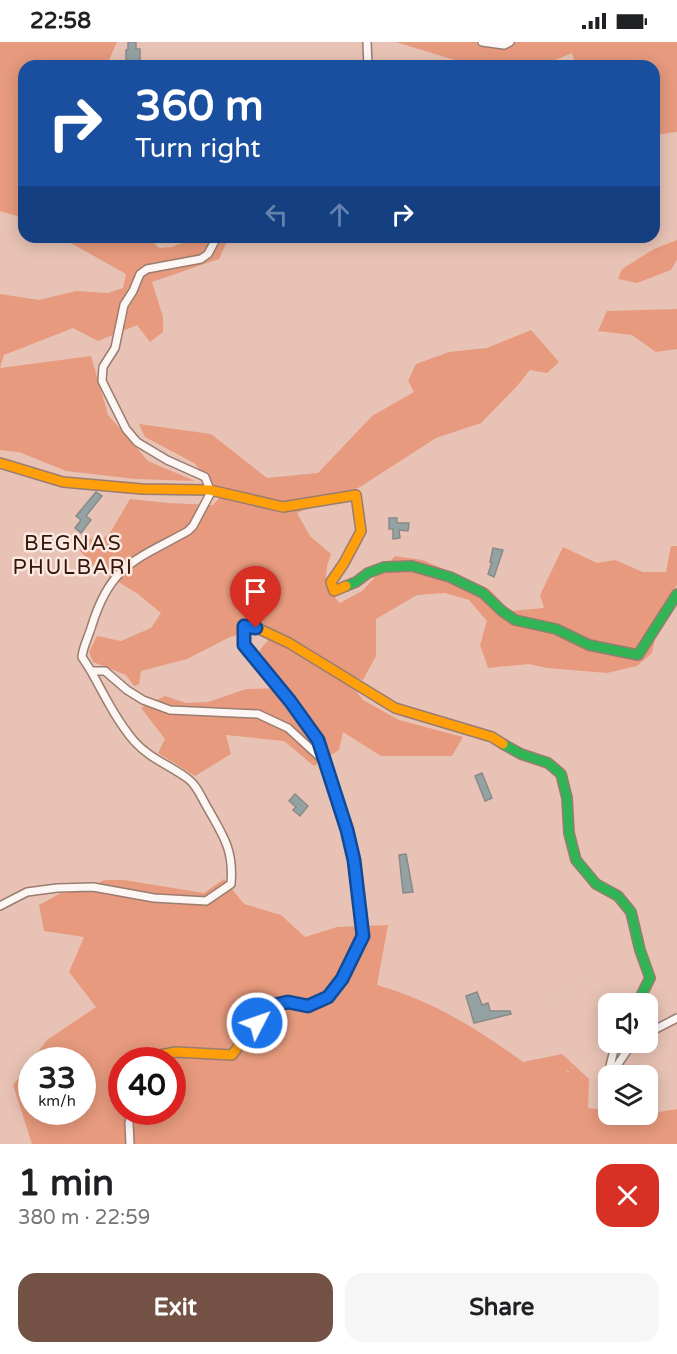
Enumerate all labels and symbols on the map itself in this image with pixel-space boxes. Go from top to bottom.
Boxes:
district label: BEGNAS PHULBARI [12,531,134,580]
pin [230,566,281,628]
position arrow [225,991,289,1055]
speed limit sign: 40 [108,1047,186,1125]

